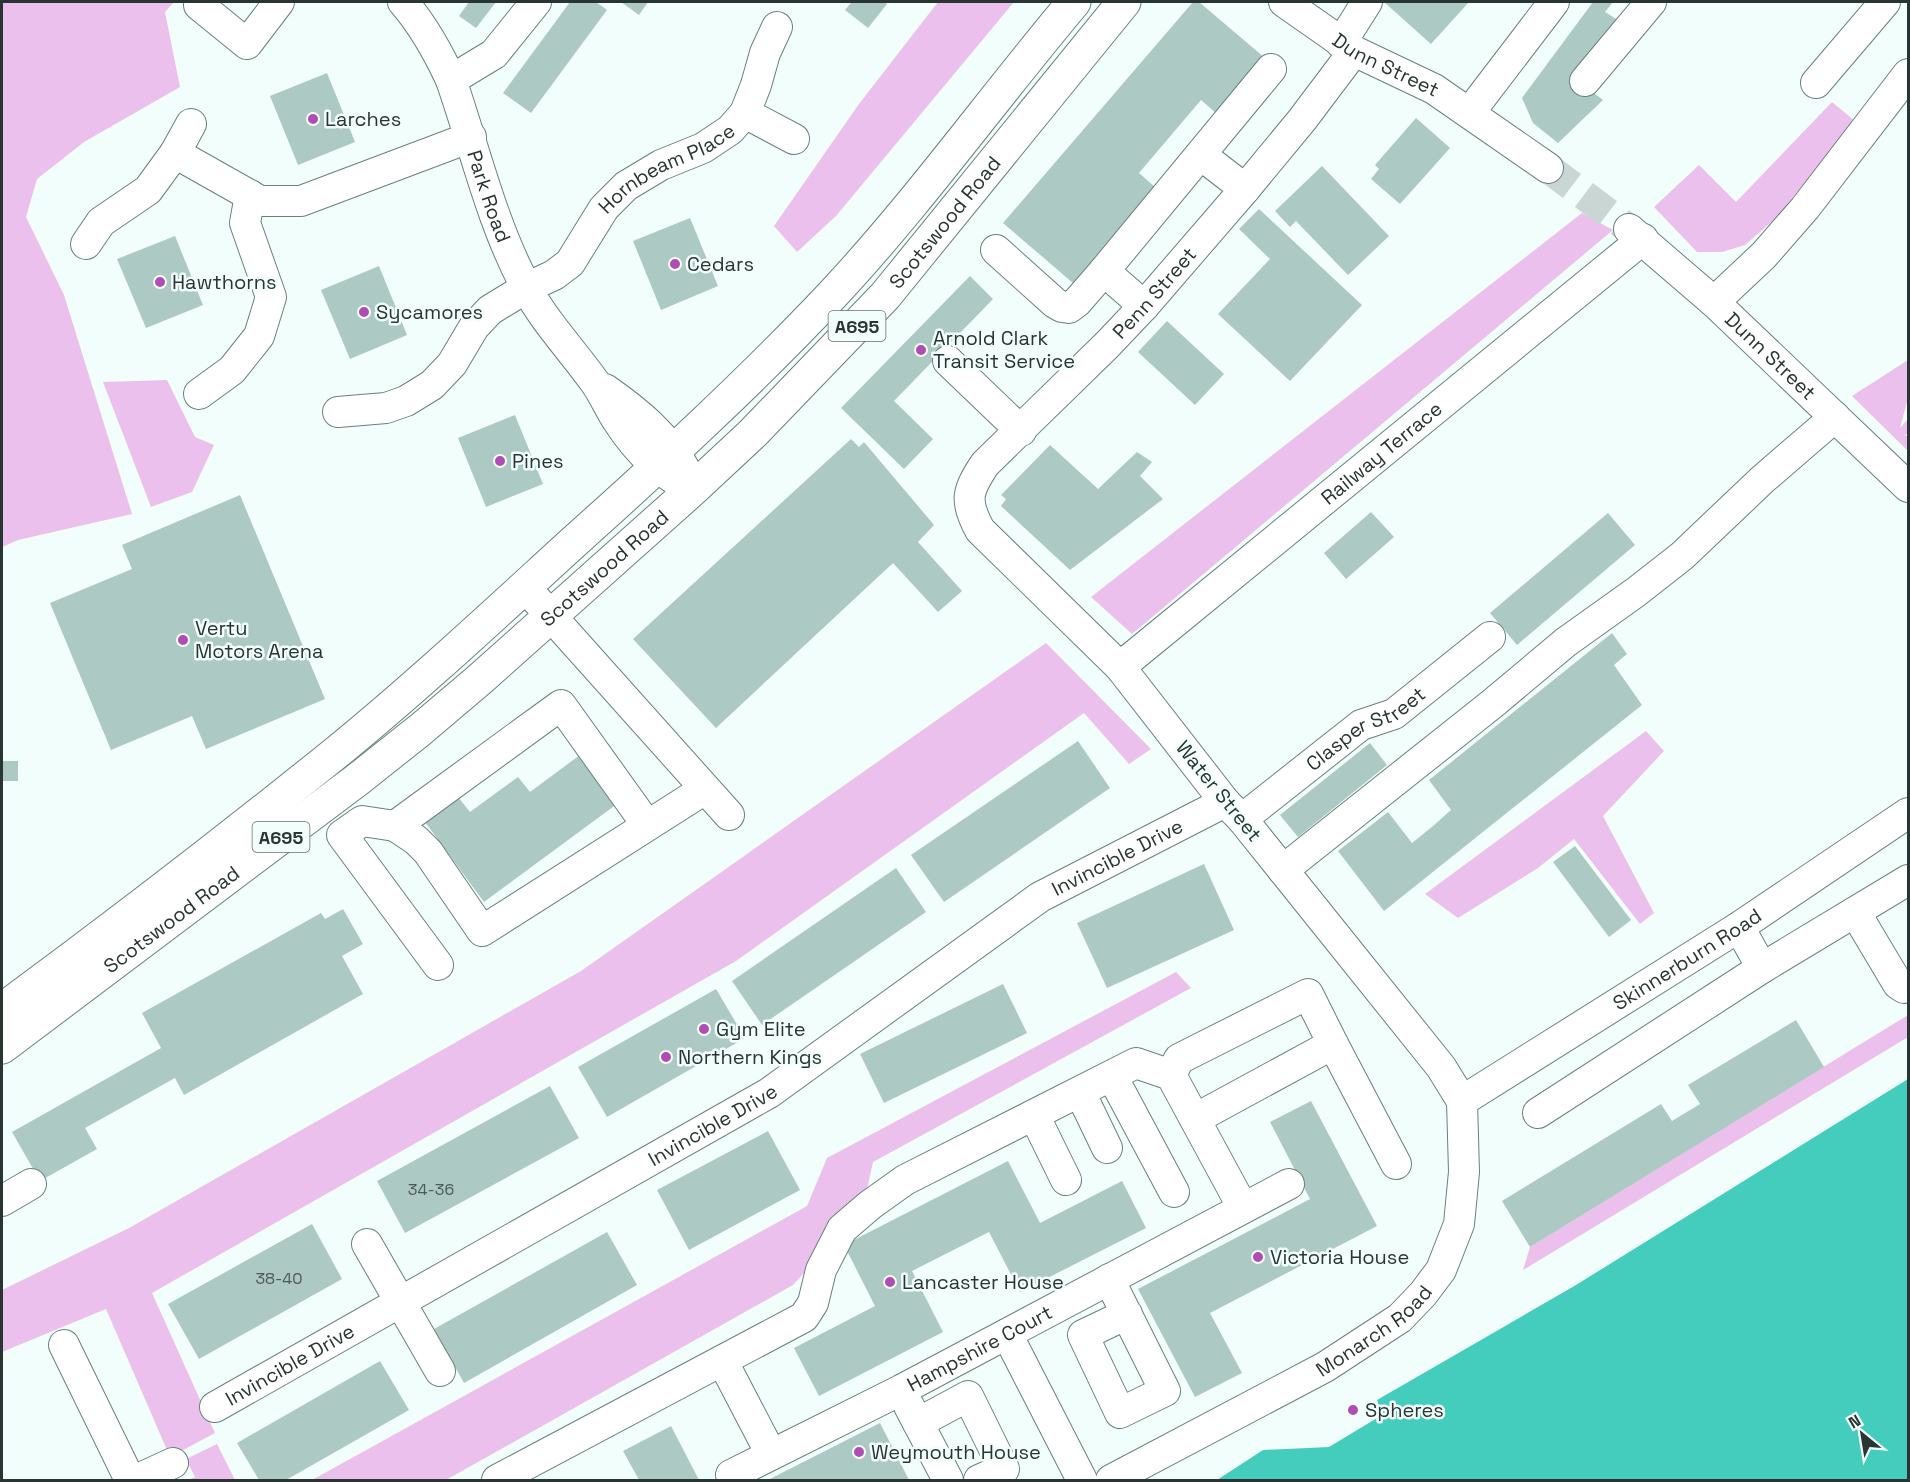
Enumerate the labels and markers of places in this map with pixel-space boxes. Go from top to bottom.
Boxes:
place label: Larches [325,106,401,132]
marker: Larches [306,112,320,126]
place label: Cedars [687,251,754,277]
marker: Cedars [668,257,682,271]
place label: Hawthorns [172,269,277,295]
marker: Hawthorns [153,275,167,289]
place label: Sycamores [376,299,483,325]
marker: Sycamores [357,305,371,319]
place label: Arnold Clark Transit Service [933,325,1075,374]
marker: Arnold Clark Transit Service [914,343,928,357]
place label: Pines [512,448,564,474]
marker: Pines [493,454,507,468]
place label: Vertu Motors Arena [195,615,324,664]
marker: Vertu Motors Arena [176,633,190,647]
place label: Gym Elite [716,1016,806,1042]
marker: Gym Elite [697,1022,711,1036]
place label: Northern Kings [678,1044,822,1070]
marker: Northern Kings [659,1050,673,1064]
place label: Victoria House [1270,1244,1409,1270]
marker: Victoria House [1251,1250,1265,1264]
place label: Lancaster House [902,1269,1064,1295]
marker: Lancaster House [883,1275,897,1289]
place label: Spheres [1365,1397,1444,1423]
marker: Spheres [1346,1403,1360,1417]
place label: Weymouth House [871,1439,1041,1465]
marker: Weymouth House [852,1445,866,1459]

